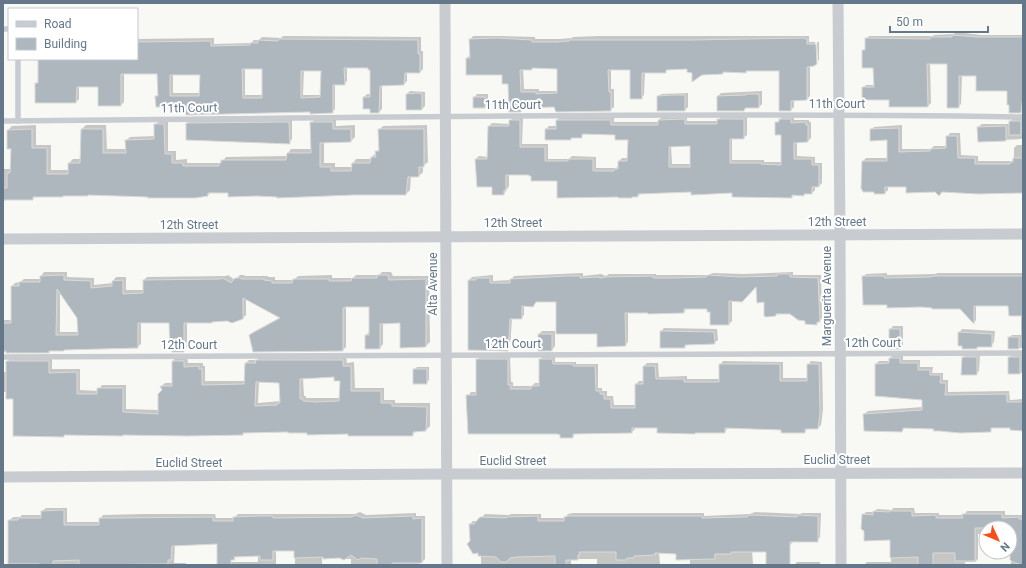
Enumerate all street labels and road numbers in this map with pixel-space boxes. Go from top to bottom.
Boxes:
street label: 11th Court [809,97,865,111]
street label: 11th Court [485,98,541,112]
street label: 11th Court [161,101,217,115]
street label: 12th Street [808,215,866,229]
street label: 12th Street [484,216,542,230]
street label: 12th Street [160,218,218,232]
street label: Marguerita Avenue [820,246,834,346]
street label: Alta Avenue [426,252,440,316]
street label: 12th Court [845,336,901,350]
street label: 12th Court [485,337,541,351]
street label: 12th Court [161,338,217,352]
street label: Euclid Street [804,453,871,467]
street label: Euclid Street [480,454,547,468]
street label: Euclid Street [156,456,223,470]

